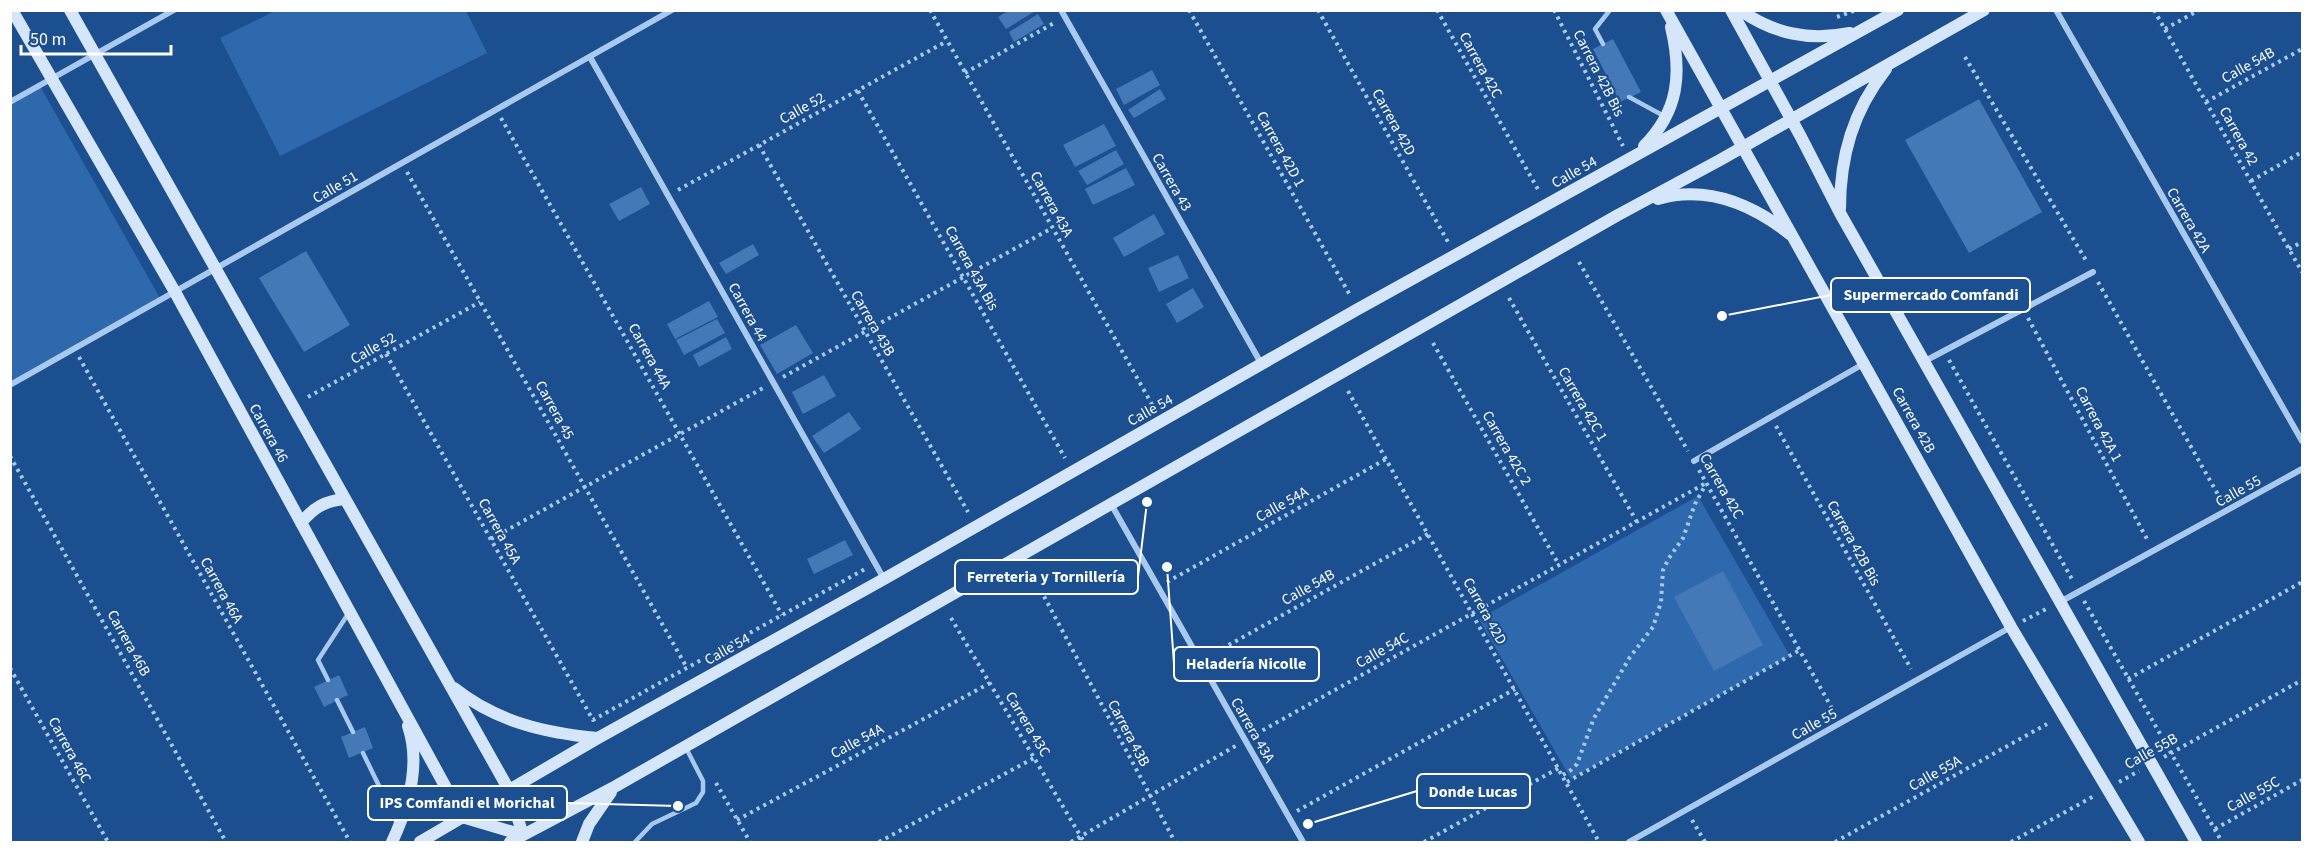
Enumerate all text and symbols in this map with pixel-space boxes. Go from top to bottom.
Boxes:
scale bar [21,18,171,56]
street label: Carrera 42B Bis [1568,26,1629,120]
text: 50 m [30,27,66,52]
street label: Carrera 42C [1454,28,1508,103]
street label: Calle 54B [2218,42,2279,89]
street label: Carrera 42D [1367,85,1421,159]
street label: Calle 52 [776,87,829,130]
street label: Carrera 42 [2214,103,2263,169]
street label: Carrera 42D 1 [1251,107,1310,191]
street label: Carrera 43 [1146,149,1197,215]
street label: Calle 54 [1548,151,1601,194]
street label: Calle 51 [309,166,362,209]
street label: Carrera 43A [1025,168,1079,242]
street label: Carrera 42A [2161,184,2216,258]
street label: Carrera 43A Bis [940,222,1004,314]
callout: Supermercado Comfandi [1831,278,2030,312]
street label: Carrera 44 [723,279,773,346]
text: Supermercado Comfandi [1843,284,2019,306]
street label: Carrera 43B [845,286,900,360]
street label: Carrera 44A [623,320,677,394]
street label: Calle 52 [347,327,400,370]
street label: Carrera 42C 1 [1553,363,1612,446]
street label: Carrera 45 [530,377,579,443]
street label: Carrera 42B [1887,383,1941,457]
street label: Carrera 42A 1 [2070,383,2127,466]
street label: Calle 54 [1124,389,1177,432]
street label: Carrera 46 [244,400,293,466]
street label: Carrera 42C 2 [1477,407,1536,490]
street label: Carrera 42C [1694,450,1749,523]
street label: Calle 55 [2212,470,2265,513]
street label: Calle 54A [1252,481,1313,528]
street label: Carrera 45A [473,495,527,569]
street label: Carrera 42B Bis [1821,497,1886,590]
street label: Carrera 46A [195,554,249,628]
callout: Ferreteria y Tornillería [955,560,1138,594]
street label: Calle 54B [1278,564,1339,611]
text: Ferreteria y Tornillería [967,566,1125,588]
street label: Carrera 42D [1458,574,1512,648]
street label: Carrera 46B [102,606,156,680]
street label: Calle 54C [1352,627,1413,674]
street label: Calle 54 [701,628,754,671]
callout: Heladería Nicolle [1174,647,1319,681]
text: Heladería Nicolle [1186,653,1306,675]
street label: Carrera 43C [1000,688,1056,761]
street label: Carrera 43A [1225,694,1280,768]
street label: Carrera 43B [1102,696,1155,771]
street label: Calle 55 [1788,703,1841,746]
street label: Carrera 46C [43,713,97,788]
street label: Calle 54A [827,718,888,764]
street label: Calle 55B [2121,728,2182,775]
street label: Calle 55A [1905,750,1966,797]
street label: Calle 55C [2223,771,2284,818]
callout: Donde Lucas [1417,774,1530,808]
text: Donde Lucas [1429,781,1517,803]
callout: IPS Comfandi el Morichal [368,786,567,820]
text: IPS Comfandi el Morichal [379,792,555,814]

